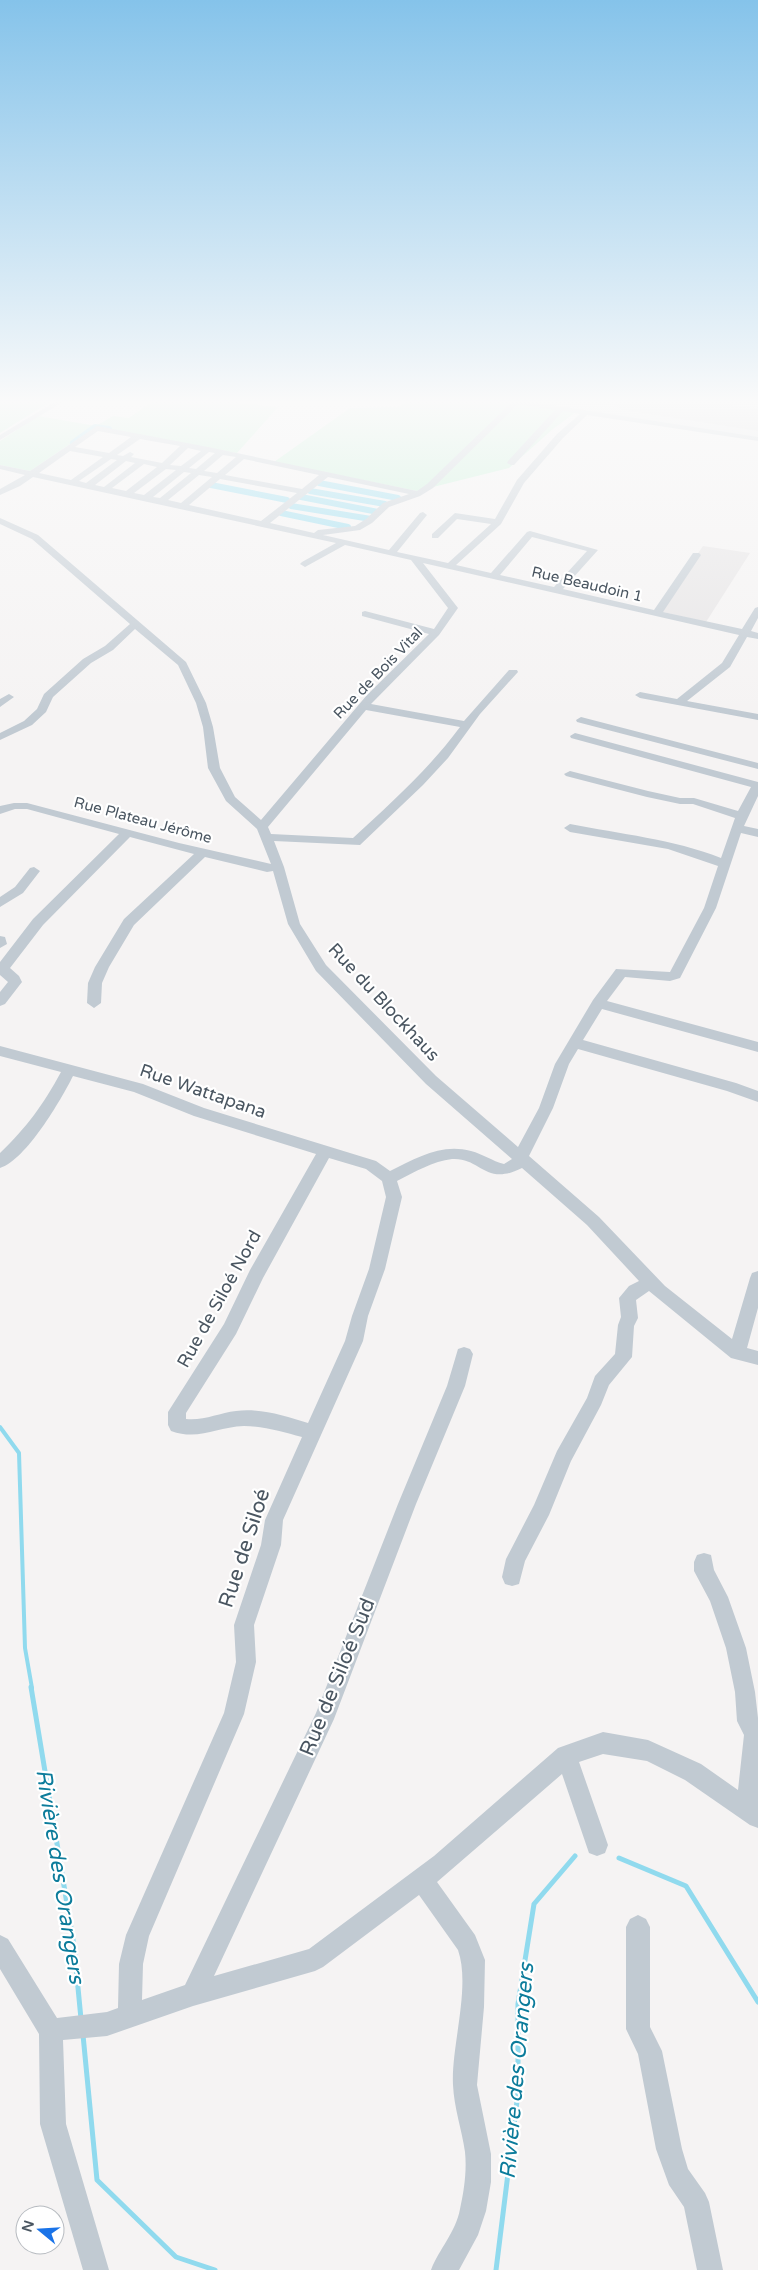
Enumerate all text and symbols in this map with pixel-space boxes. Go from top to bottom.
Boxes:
street label: Rue Beaudoin 1 [530,562,644,606]
street label: Rue de Bois Vital [330,624,426,722]
street label: Rue Plateau Jérôme [72,793,214,847]
street label: Rue du Blockhaus [324,938,444,1066]
street label: Rue Wattapana [137,1059,269,1123]
street label: Rue de Siloé Nord [172,1226,266,1372]
street label: Rue de Siloé [213,1485,275,1611]
street label: Rue de Siloé Sud [294,1595,380,1760]
water label: Rivière des Orangers [30,1767,90,1987]
water label: Rivière des Orangers [495,1961,540,2180]
north arrow [15,2205,65,2255]
text: N [18,2218,38,2234]

